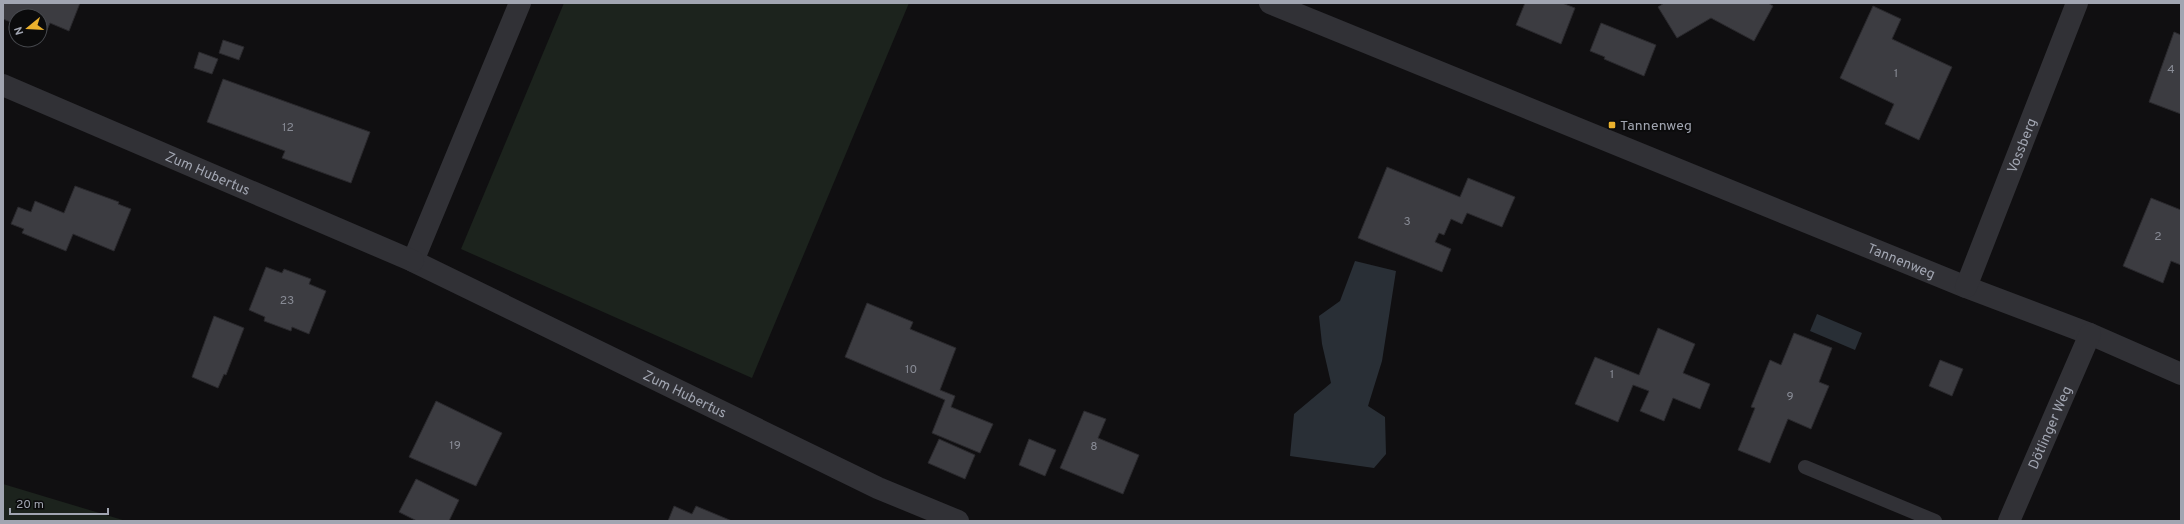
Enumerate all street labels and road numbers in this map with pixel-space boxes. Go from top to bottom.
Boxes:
street label: Vossberg [2004,116,2041,176]
street label: Zum Hubertus [162,149,252,200]
street label: Tannenweg [1864,241,1937,284]
street label: Zum Hubertus [640,368,729,423]
street label: Dötlinger Weg [2025,384,2076,472]

